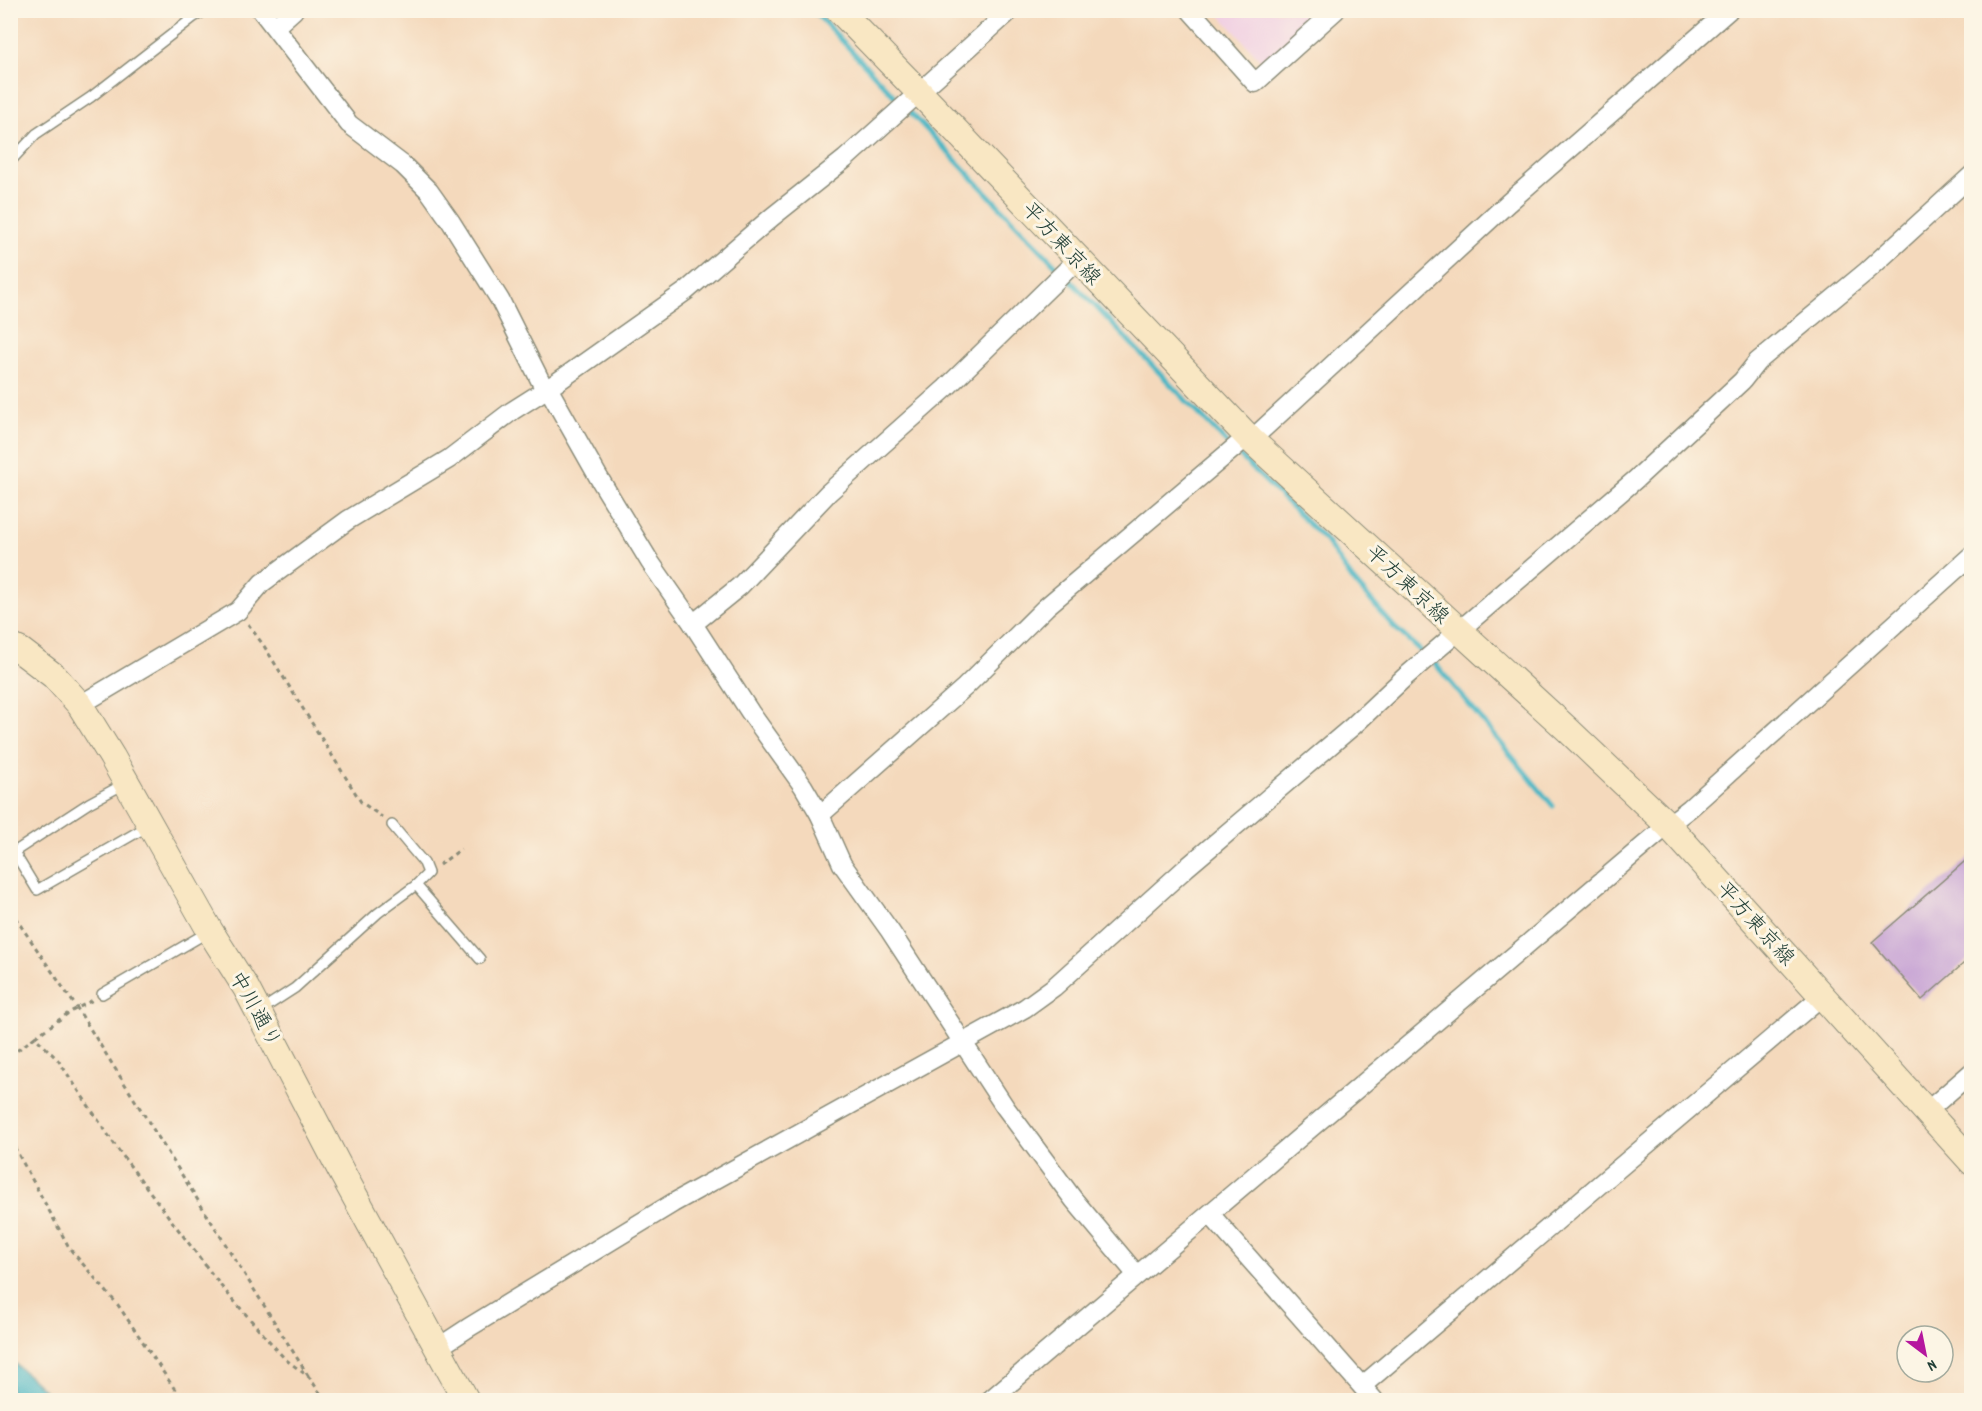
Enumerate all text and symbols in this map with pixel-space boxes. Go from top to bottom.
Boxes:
street label: 平方東京線 [1013,196,1107,294]
street label: 平方東京線 [1357,539,1455,633]
street label: 平方東京線 [1707,876,1800,974]
street label: 中川通り [220,966,287,1054]
north arrow [1895,1324,1955,1384]
text: N [1922,1353,1941,1376]

